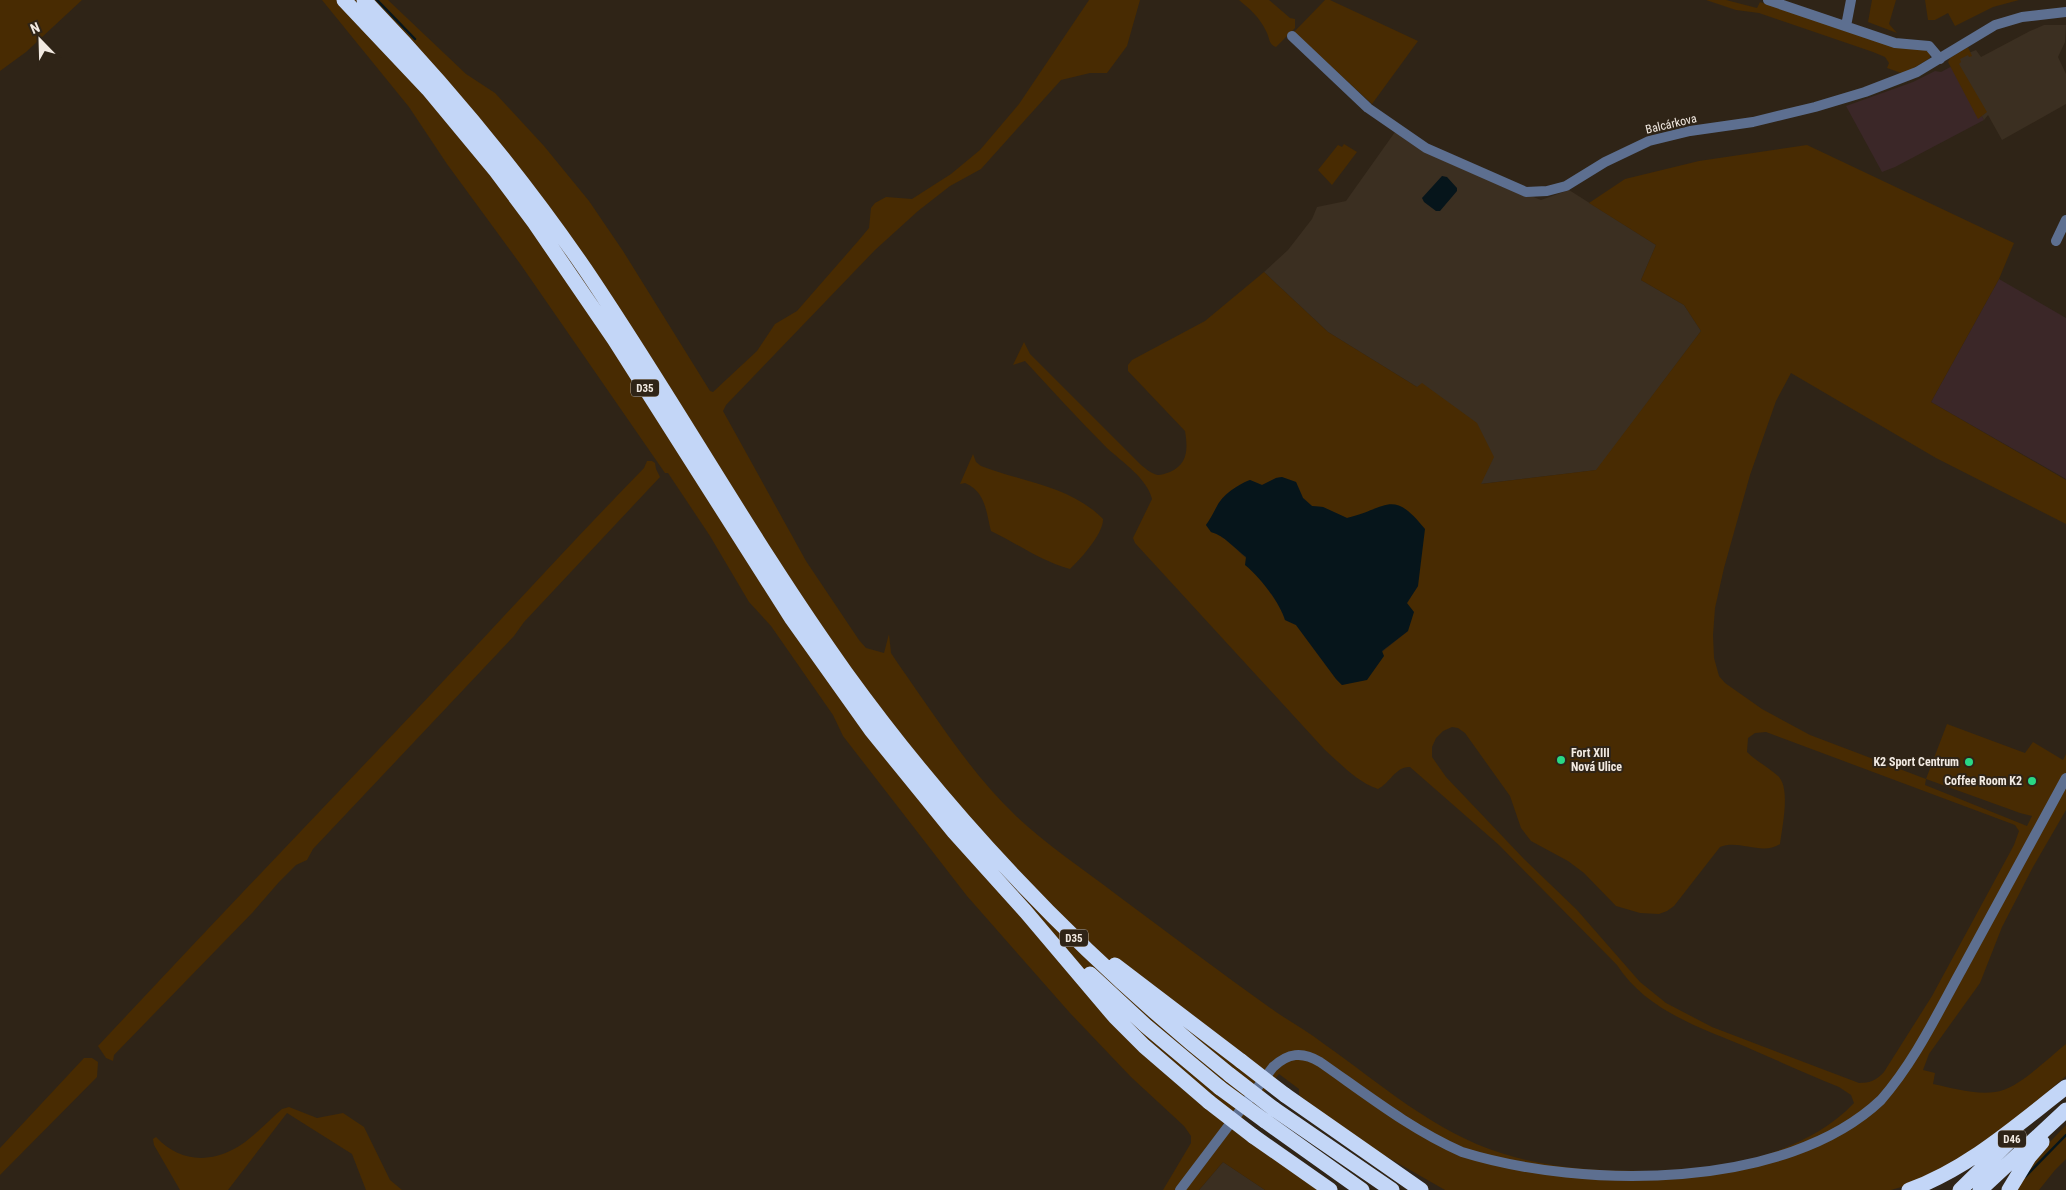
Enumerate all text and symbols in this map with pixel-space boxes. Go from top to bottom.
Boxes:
north arrow [15,15,65,65]
text: N [28,19,42,37]
street label: Balcárkova [1644,111,1698,137]
road number: D35 [631,379,659,396]
place label: Fort XIII Nová Ulice [1571,746,1622,774]
marker: Fort XIII Nová Ulice [1555,754,1567,766]
place label: K2 Sport Centrum [1873,755,1959,769]
marker: K2 Sport Centrum [1963,756,1975,768]
place label: Coffee Room K2 [1944,774,2022,788]
marker: Coffee Room K2 [2026,775,2038,787]
road number: D35 [1060,930,1088,946]
road number: D46 [1998,1130,2026,1148]

